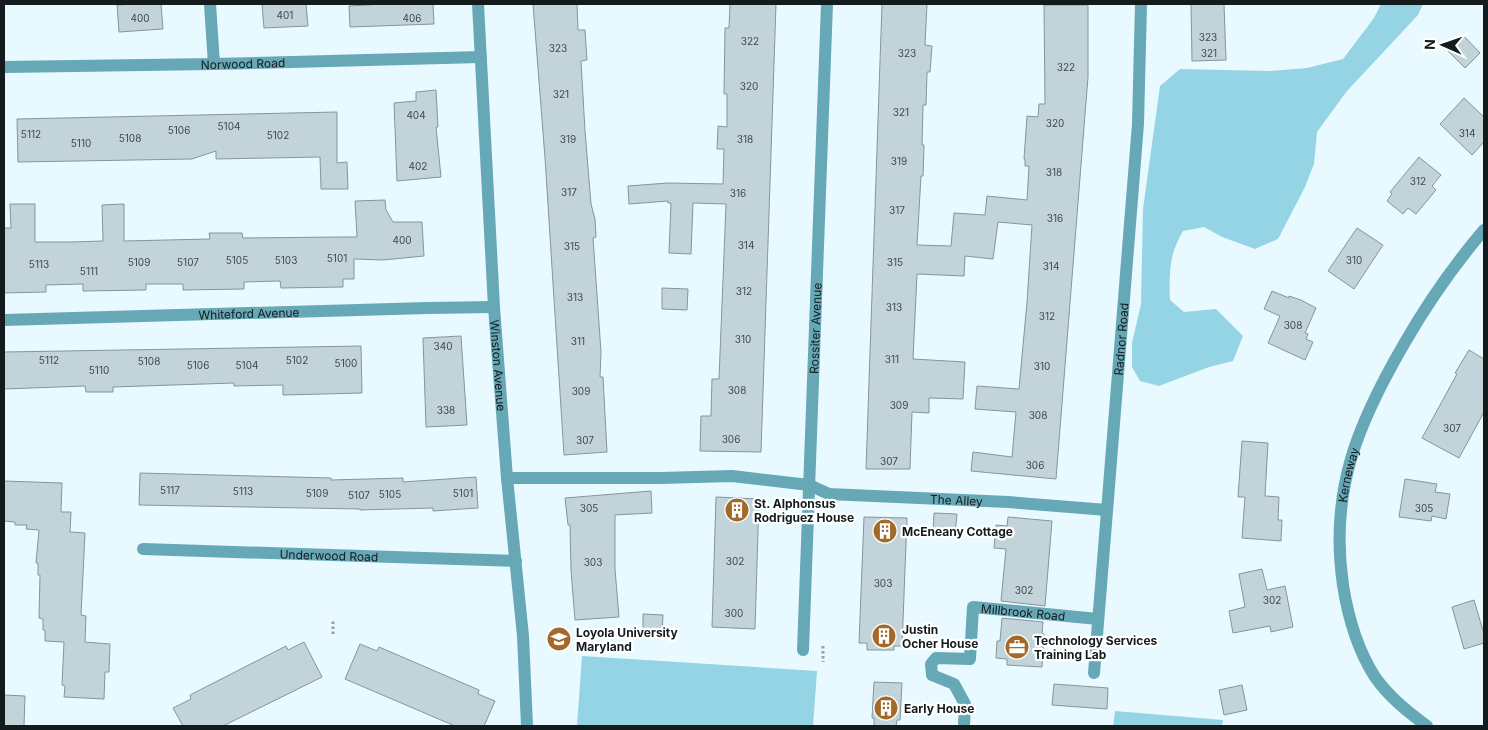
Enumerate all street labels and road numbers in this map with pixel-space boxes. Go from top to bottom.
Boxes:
street label: Norwood Road [201,55,285,72]
street label: Rossiter Avenue [806,282,824,374]
street label: Radnor Road [1110,302,1131,376]
street label: Whiteford Avenue [198,304,300,322]
street label: Winston Avenue [487,319,509,412]
street label: Kerneway [1334,445,1362,503]
street label: The Alley [930,491,983,508]
street label: Underwood Road [279,546,378,564]
street label: Millbrook Road [980,600,1066,623]

